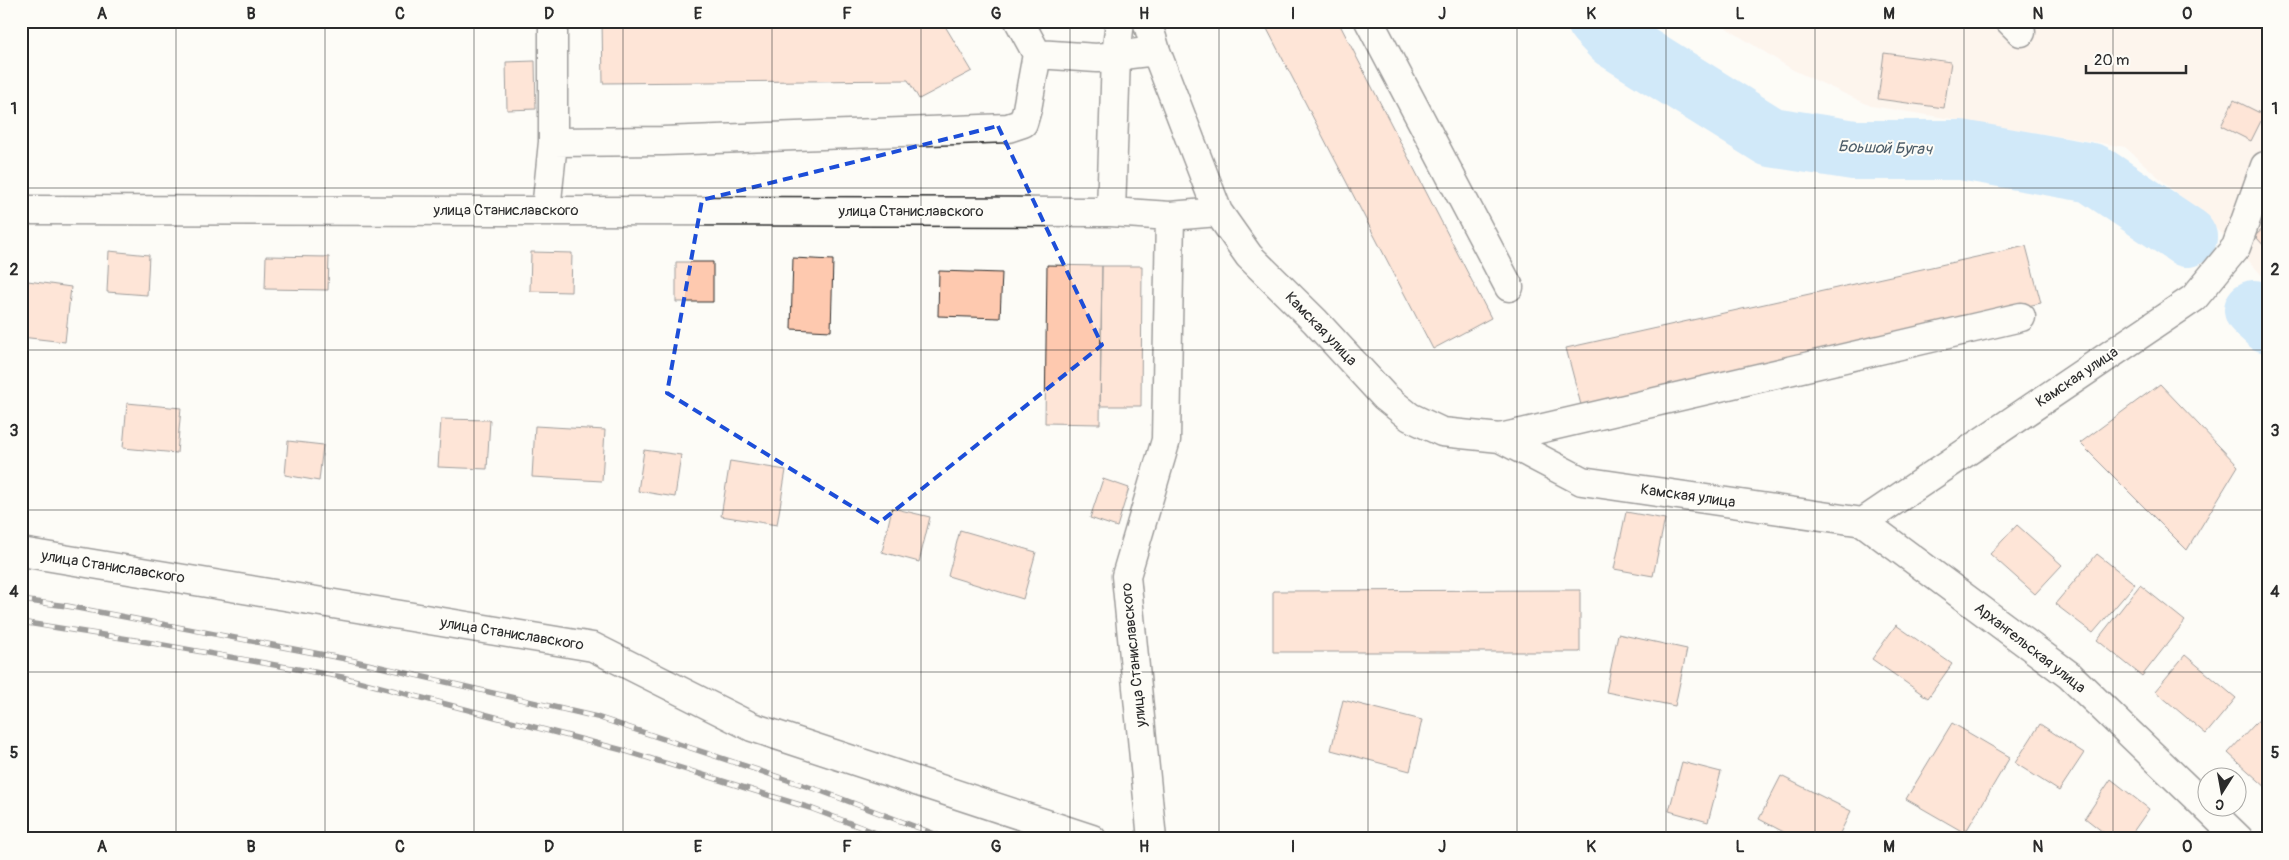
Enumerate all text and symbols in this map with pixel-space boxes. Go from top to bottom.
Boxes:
text: A [97,4,108,24]
text: B [246,4,256,24]
text: C [395,4,405,24]
text: D [544,4,554,24]
text: E [694,4,703,24]
text: F [842,4,852,24]
text: G [991,4,1002,24]
text: H [1139,4,1149,24]
text: I [1291,4,1295,24]
text: J [1438,4,1446,24]
text: K [1586,4,1596,24]
text: L [1735,4,1745,24]
text: M [1883,4,1895,24]
text: N [2033,4,2044,24]
text: O [2182,4,2192,24]
scale bar [2086,42,2186,74]
text: 20 m [2094,51,2129,70]
text: 1 [11,99,17,119]
text: 1 [2272,99,2278,119]
water label: Боьшой Бугач [1838,136,1933,160]
street label: улица Станиславского [433,201,578,220]
street label: улица Станиславского [838,202,983,221]
text: 2 [10,260,19,280]
text: 2 [2271,260,2280,280]
street label: Камская улица [1281,288,1361,370]
street label: Камская улица [2032,342,2122,412]
text: 3 [10,421,19,441]
text: 3 [2271,421,2280,441]
street label: Камская улица [1639,480,1737,512]
street label: улица Станиславского [39,546,186,588]
text: 4 [9,582,19,602]
street label: улица Станиславского [1117,582,1151,729]
text: 4 [2270,582,2280,602]
street label: Архангельская улица [1971,599,2089,697]
street label: улица Станиславского [438,613,585,655]
text: 5 [10,743,19,763]
text: 5 [2271,743,2280,763]
north arrow [2196,768,2246,818]
text: С [2213,795,2225,813]
text: A [97,837,108,857]
text: B [246,837,256,857]
text: C [395,837,405,857]
text: D [544,837,554,857]
text: E [694,837,703,857]
text: F [842,837,852,857]
text: G [991,837,1002,857]
text: H [1139,837,1149,857]
text: I [1291,837,1295,857]
text: J [1438,837,1446,857]
text: K [1586,837,1596,857]
text: L [1735,837,1745,857]
text: M [1883,837,1895,857]
text: N [2033,837,2044,857]
text: O [2182,837,2192,857]

